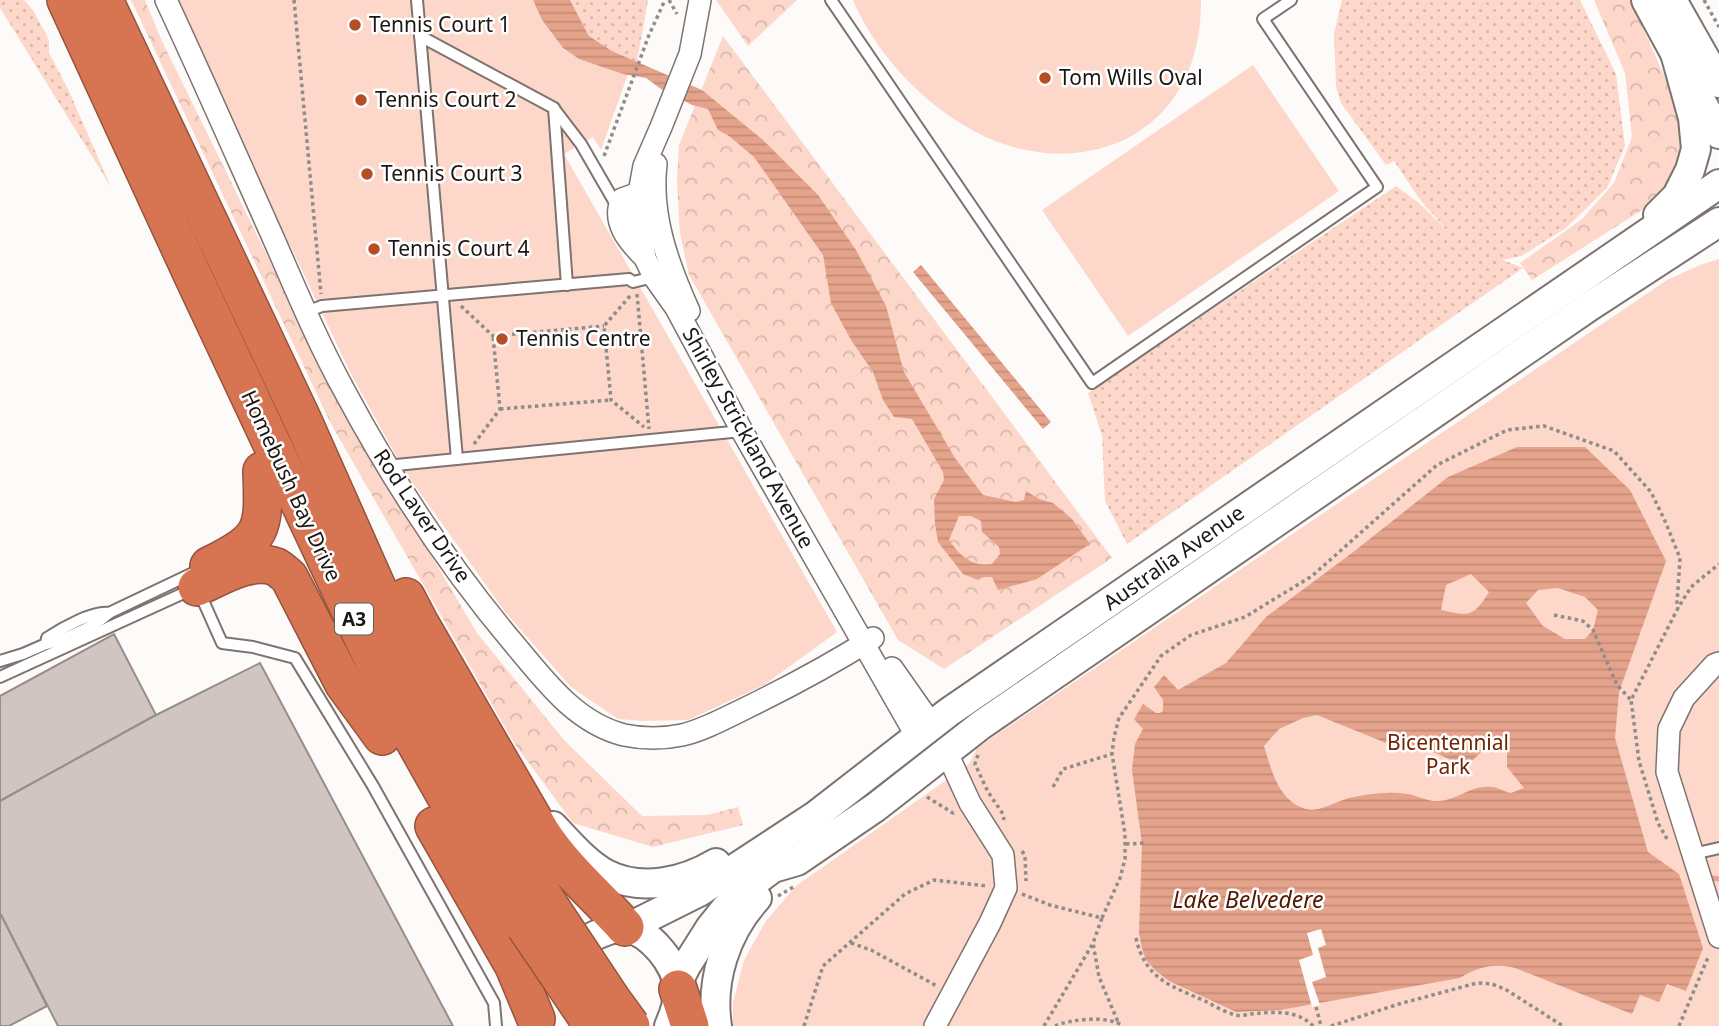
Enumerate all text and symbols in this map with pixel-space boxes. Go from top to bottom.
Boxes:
place label: Tennis Court 1 [369,10,511,38]
marker: Tennis Court 1 [347,17,363,33]
place label: Tom Wills Oval [1059,63,1203,91]
marker: Tom Wills Oval [1037,70,1053,86]
place label: Tennis Court 2 [375,85,517,113]
marker: Tennis Court 2 [353,92,369,108]
place label: Tennis Court 3 [381,159,523,187]
marker: Tennis Court 3 [359,166,375,182]
place label: Tennis Court 4 [388,234,530,262]
marker: Tennis Court 4 [366,241,382,257]
street label: Shirley Strickland Avenue [676,322,821,553]
place label: Tennis Centre [516,324,651,352]
marker: Tennis Centre [494,331,510,347]
street label: Homebush Bay Drive [235,386,348,586]
street label: Rod Laver Drive [368,443,478,588]
street label: Australia Avenue [1097,498,1249,616]
road number: A3 [335,604,373,634]
park label: Bicentennial Park [1387,728,1509,780]
water label: Lake Belvedere [1173,883,1323,915]

